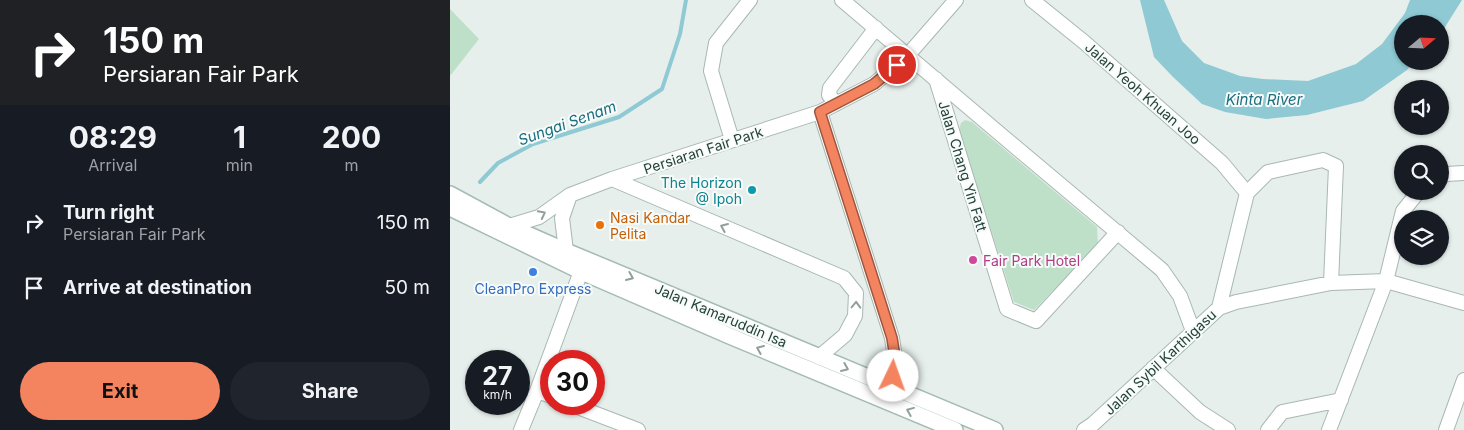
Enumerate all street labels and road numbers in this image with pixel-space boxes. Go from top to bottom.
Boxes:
street label: Jalan Yeoh Khuan Joo [1082,38,1204,148]
street label: Jalan Chang Yin Fatt [935,99,991,234]
street label: Persiaran Fair Park [641,123,765,177]
street label: Jalan Kamaruddin Isa [652,279,790,351]
street label: Jalan Sybil Karthigasu [1101,306,1219,418]

